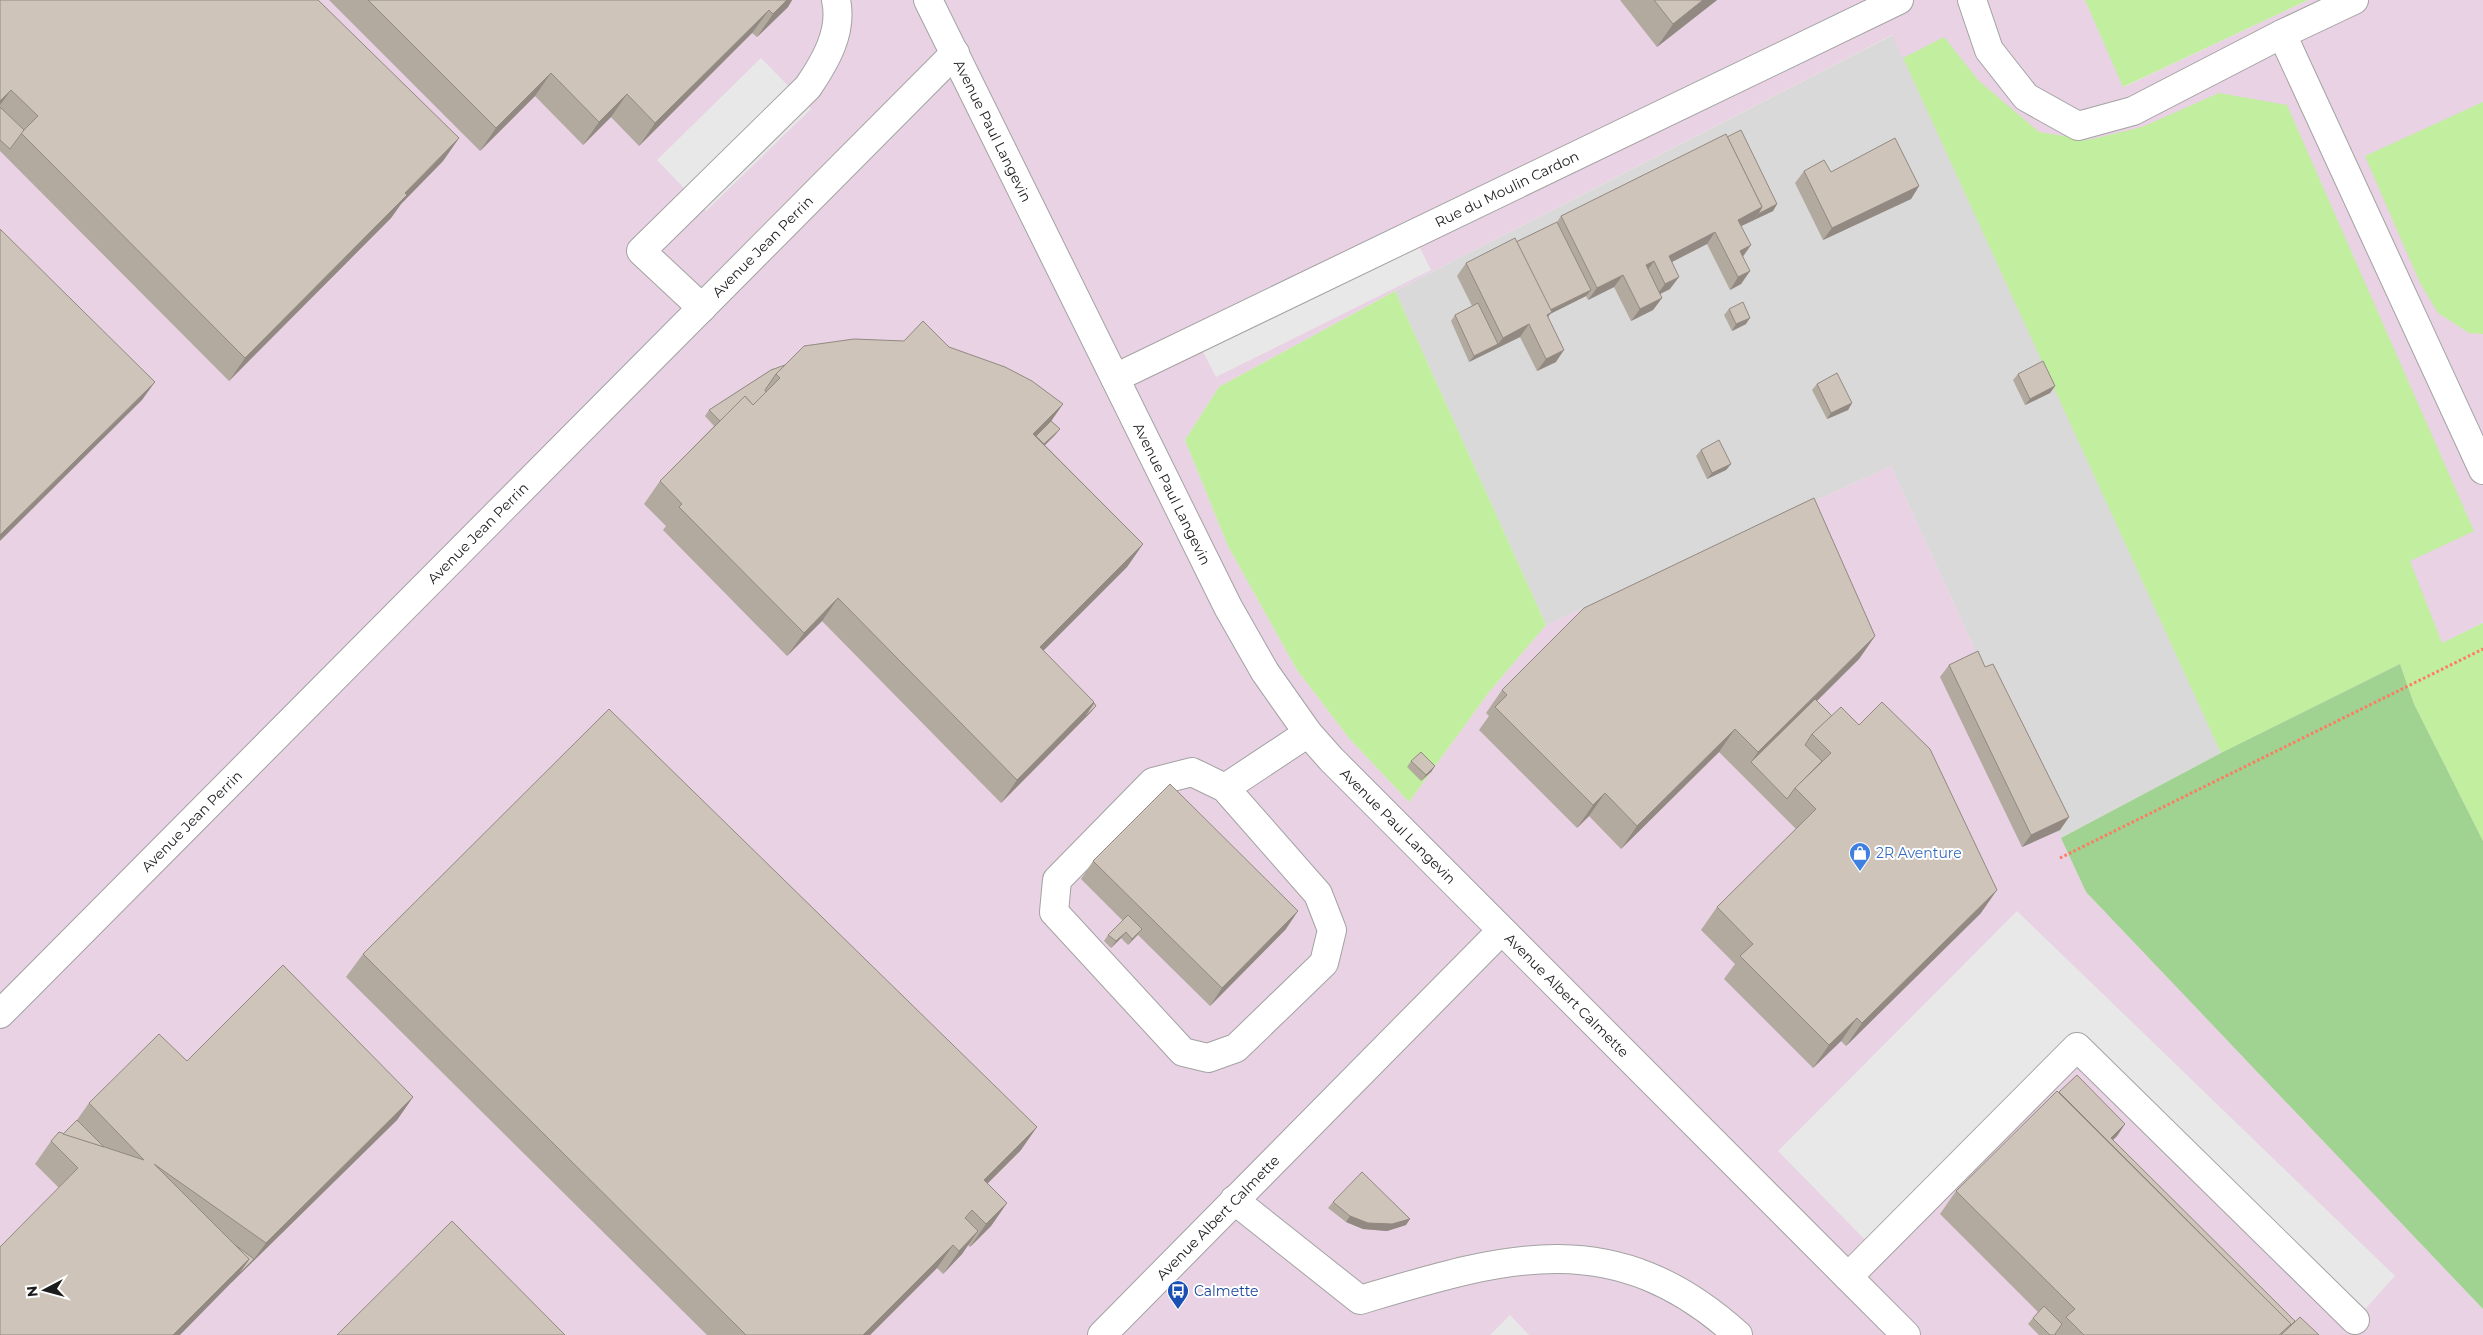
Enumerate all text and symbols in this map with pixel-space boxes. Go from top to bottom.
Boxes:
street label: Avenue Paul Langevin [950,57,1035,205]
street label: Rue du Moulin Cardon [1432,147,1582,231]
street label: Avenue Jean Perrin [708,192,817,301]
street label: Avenue Paul Langevin [1129,420,1215,568]
street label: Avenue Jean Perrin [424,479,532,588]
street label: Avenue Paul Langevin [1336,764,1460,888]
street label: Avenue Jean Perrin [137,767,246,876]
shop icon: 2R Aventure [1848,841,1872,872]
place label: 2R Aventure [1876,844,1962,862]
street label: Avenue Albert Calmette [1501,929,1633,1061]
street label: Avenue Albert Calmette [1152,1151,1283,1284]
north arrow [20,1265,70,1315]
bus stop icon: Calmette [1166,1279,1190,1310]
place label: Calmette [1194,1282,1259,1300]
text: N [23,1285,42,1298]

